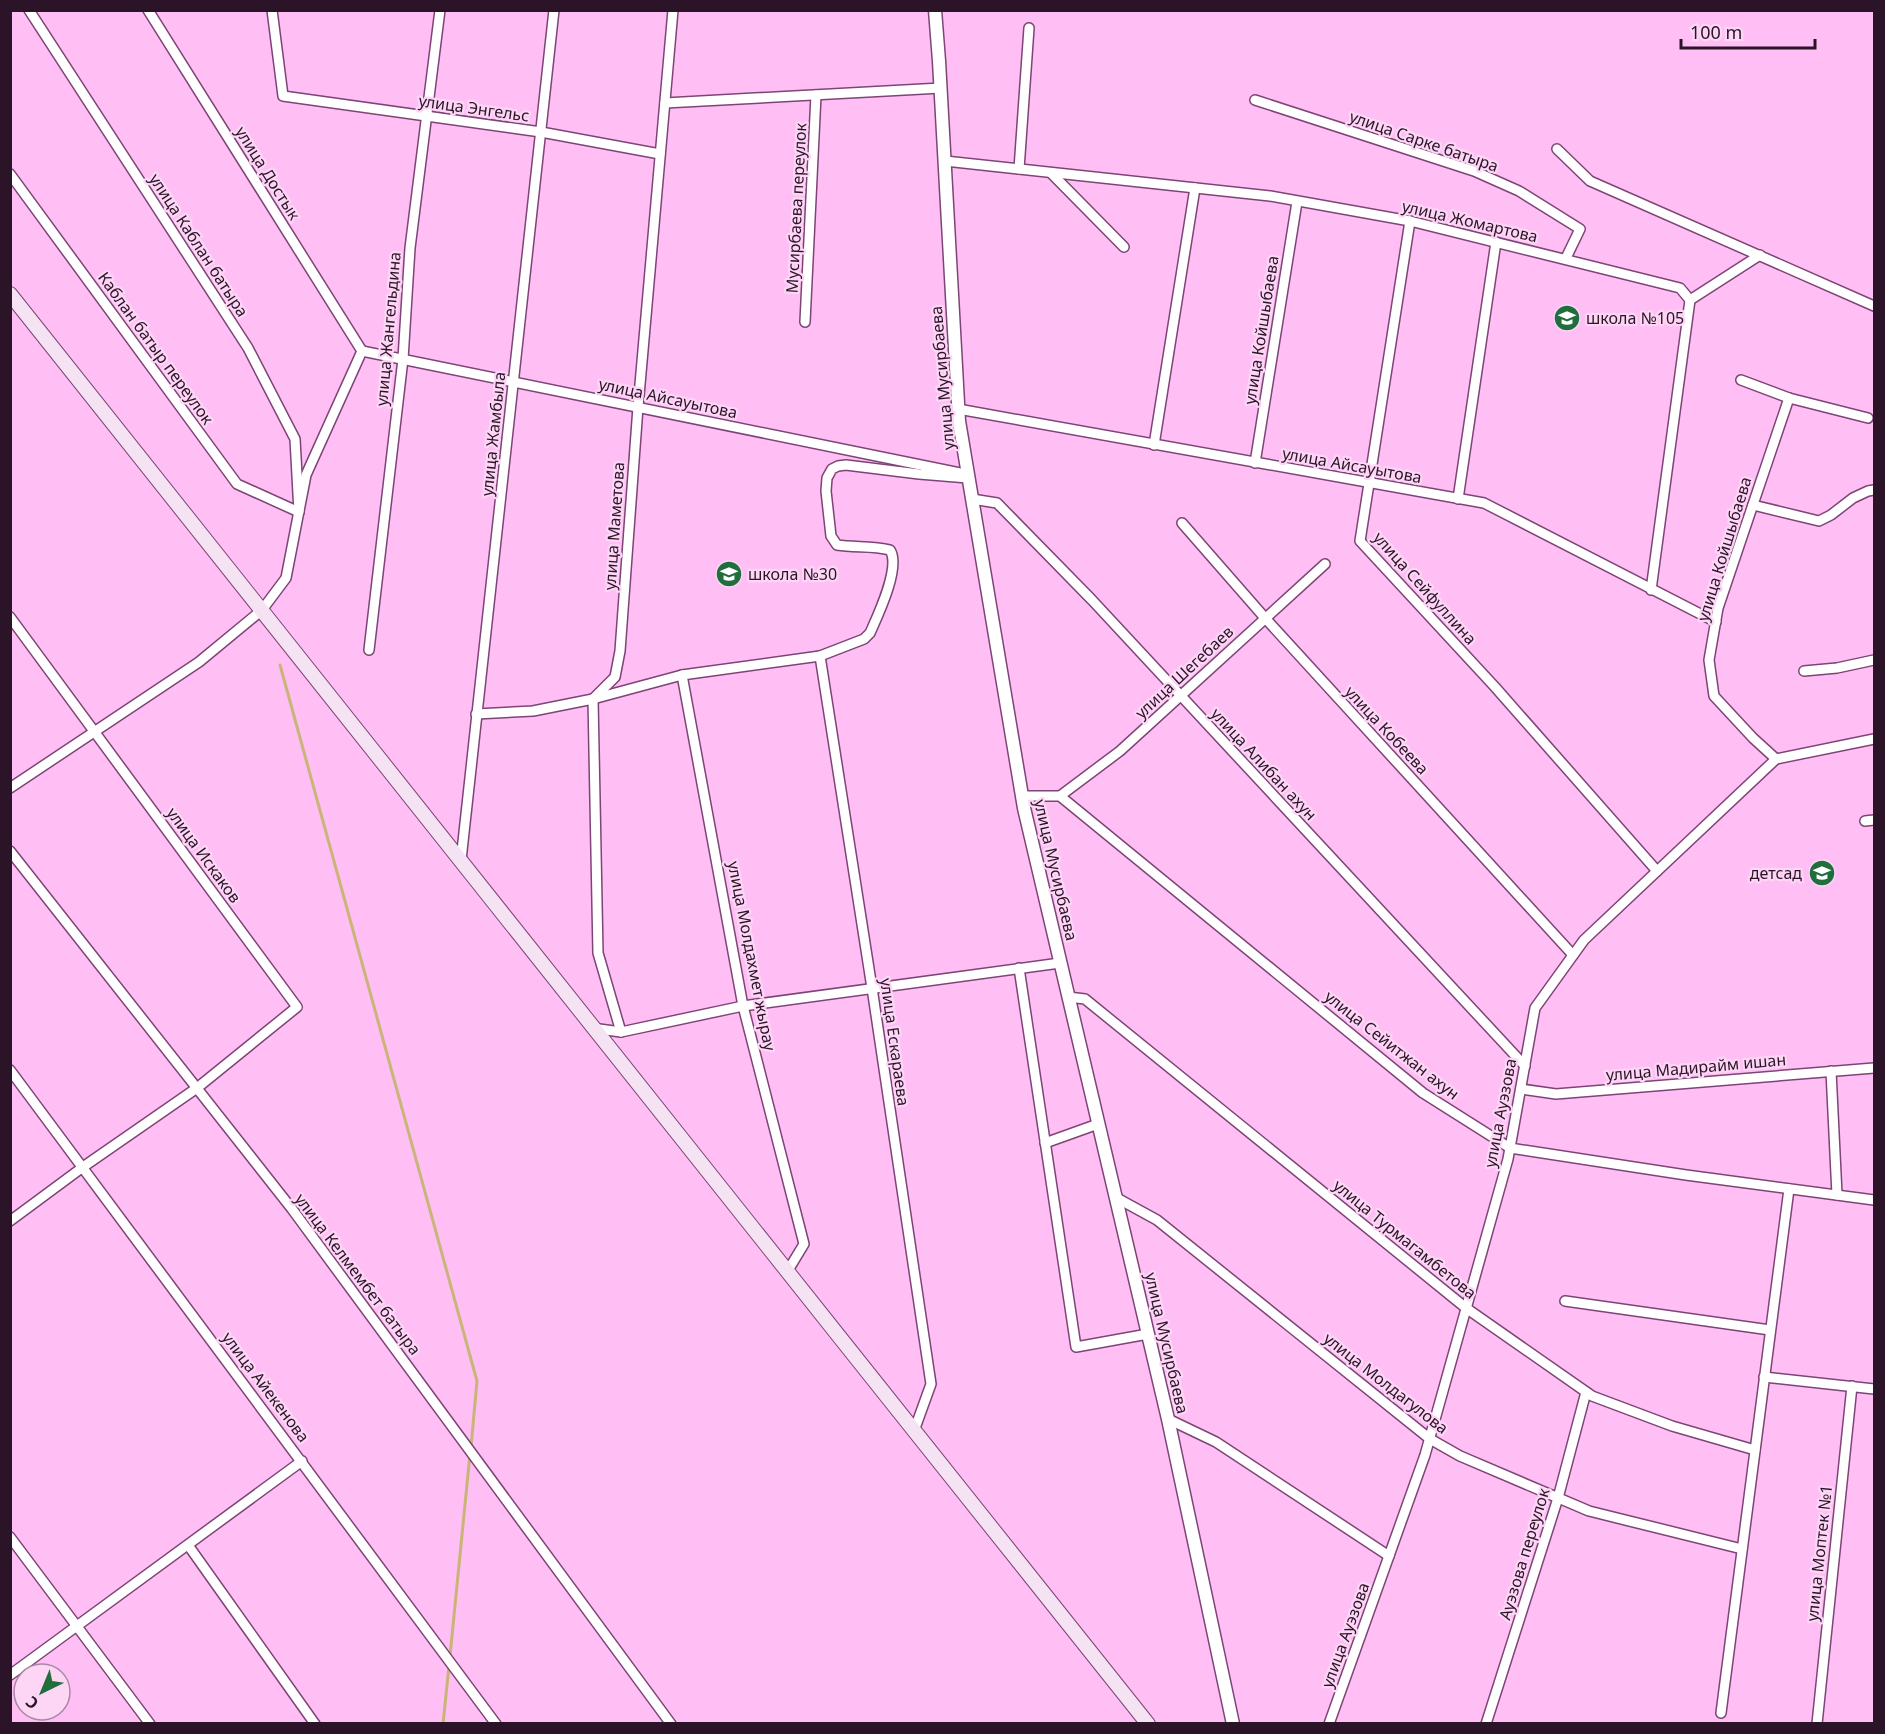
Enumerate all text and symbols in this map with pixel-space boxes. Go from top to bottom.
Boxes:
scale bar [1681,12,1814,50]
text: 100 m [1690,20,1742,44]
street label: улица Энгельс [417,89,531,127]
street label: улица Сарке батыра [1347,105,1501,177]
street label: улица Достык [230,122,306,224]
street label: Мусирбаева переулок [781,122,811,294]
street label: улица Каблан батыра [144,169,254,321]
street label: улица Жомартова [1400,195,1540,247]
street label: улица Жангельдина [370,251,406,407]
street label: улица Койшыбаева [1238,254,1284,406]
street label: Каблан батыр переулок [93,267,219,429]
school or university icon: школа №105 [1552,303,1582,333]
street label: улица Мусирбаева [925,305,959,451]
place label: школа №105 [1586,307,1684,329]
street label: улица Жамбыла [476,371,510,497]
street label: улица Айсауытова [597,373,739,423]
street label: улица Айсауытова [1281,442,1423,488]
street label: улица Маметова [599,461,629,591]
street label: улица Койшыбаева [1692,474,1756,624]
street label: улица Сейфуллина [1368,527,1482,649]
school or university icon: школа №30 [714,559,744,589]
place label: школа №30 [748,563,837,585]
street label: улица Шегебаев [1130,621,1238,723]
street label: улица Кобеева [1340,681,1434,779]
street label: улица Алибан ахун [1206,703,1322,825]
street label: улица Мусирбаева [1029,797,1083,943]
street label: улица Искаков [162,803,246,907]
school or university icon: детсад [1807,858,1837,888]
street label: улица Молдахмет жырау [723,859,781,1054]
place label: детсад [1750,862,1802,884]
street label: улица Ескараева [875,977,915,1107]
street label: улица Сейитжан ахун [1320,985,1464,1105]
street label: улица Мадирайм ишан [1605,1048,1787,1086]
street label: улица Ауэзова [1479,1057,1521,1169]
street label: улица Турмагамбетова [1329,1174,1481,1304]
street label: улица Келмембет батыра [290,1189,426,1359]
street label: улица Мусирбаева [1140,1270,1194,1416]
street label: улица Айекенова [217,1327,315,1447]
street label: улица Молдагулова [1319,1327,1453,1439]
street label: улица Моптек №1 [1801,1483,1837,1623]
street label: Ауэзова переулок [1494,1485,1555,1623]
street label: улица Ауэзова [1316,1579,1374,1691]
north arrow [12,1662,72,1722]
text: С [20,1691,43,1715]

